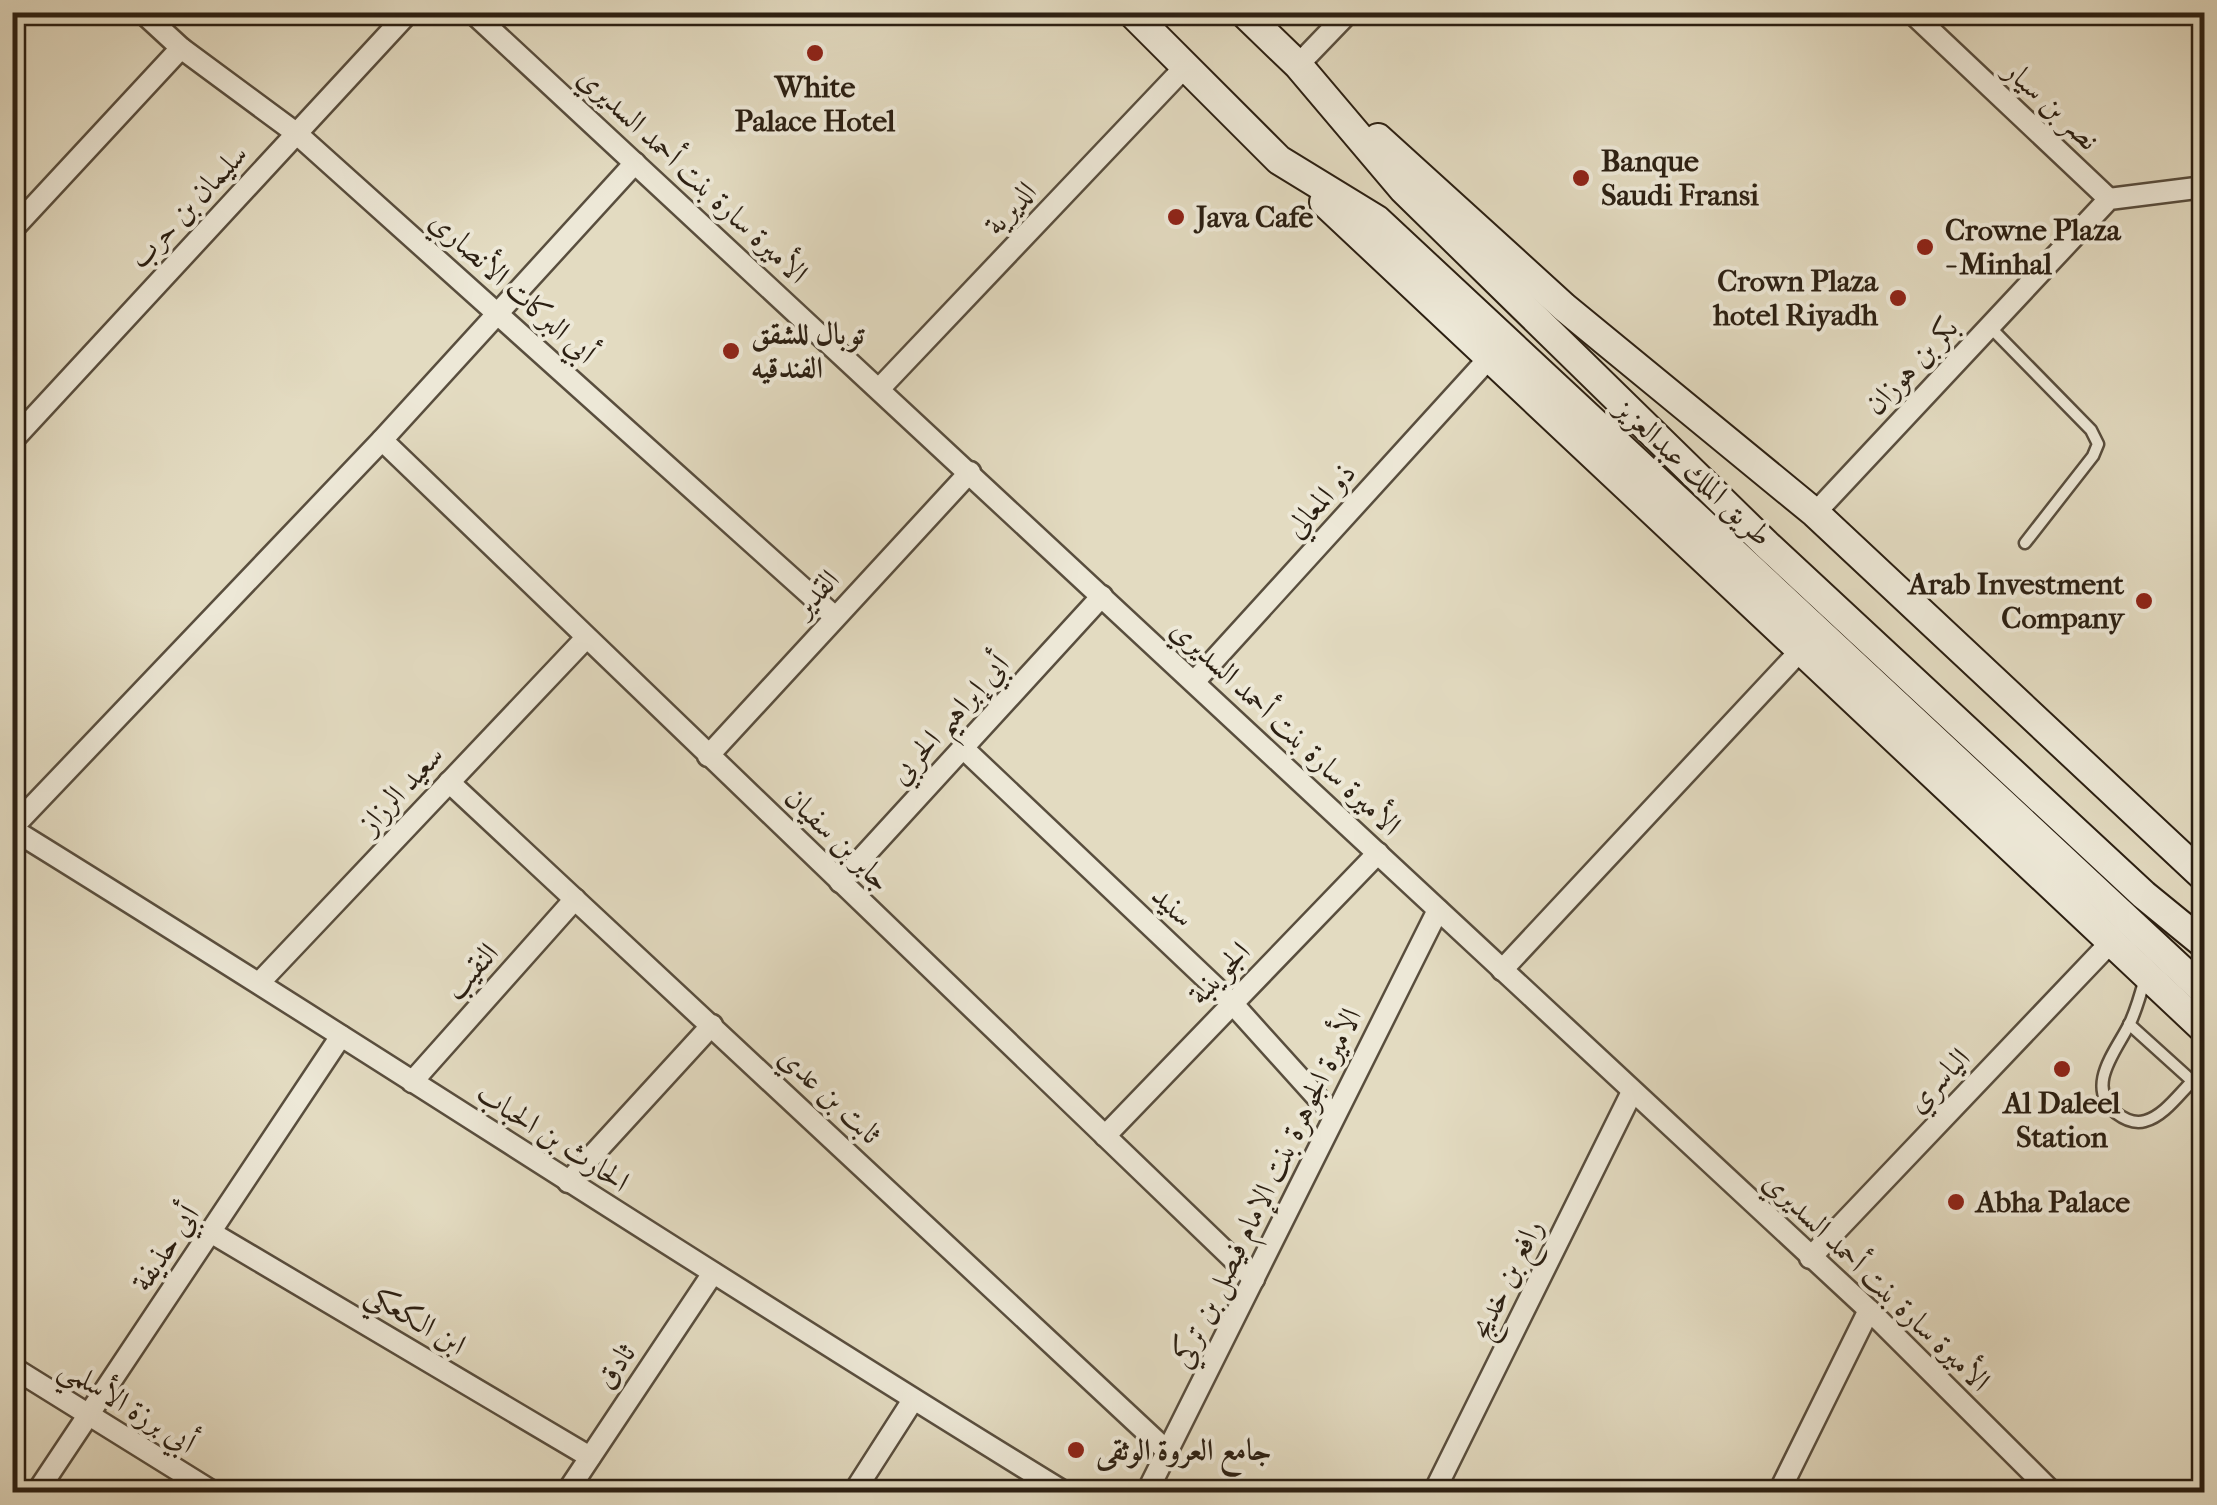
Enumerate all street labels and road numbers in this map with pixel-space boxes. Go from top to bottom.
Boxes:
street label: نصر بن سيار [1994,51,2106,159]
street label: الأميرة سارة بنت أحمد السديري [566,57,818,295]
street label: سليمان بن حرب [122,137,255,276]
street label: الديرية [977,174,1044,242]
street label: أبي البركات الأنصاري [418,201,606,376]
street label: بكر بن هوزان [1858,310,1966,423]
street label: طريق الملك عبدالعزيز [1605,389,1779,554]
street label: ذو المعالي [1278,456,1367,549]
street label: القدير [784,563,847,626]
street label: الأميرة سارة بنت أحمد السديري [1159,609,1411,847]
street label: أبي إبراهيم الحربي [879,645,1025,799]
street label: سعيد الرزاز [350,738,451,843]
street label: جابر بن سفيان [777,780,898,899]
street label: سنيد [1144,878,1201,935]
street label: الجوينبة [1181,935,1258,1013]
street label: النقيب [437,936,507,1008]
street label: الأميرة الجوهرة بنت الإمام فيصل بن تركي [1160,1001,1376,1377]
street label: ثابت بن عدي [767,1039,888,1156]
street label: الياسري [1899,1041,1982,1124]
street label: الحارث بن الحباب [470,1075,636,1200]
street label: الأميرة سارة بنت أحمد السديري [1752,1161,2000,1403]
street label: أبي حذيفة [121,1196,212,1301]
street label: رافع بن خديج [1462,1214,1559,1349]
street label: ابن الكعكي [355,1276,472,1370]
street label: ثادق [588,1337,643,1395]
street label: أبي برزة الأسلمي [48,1346,204,1469]

